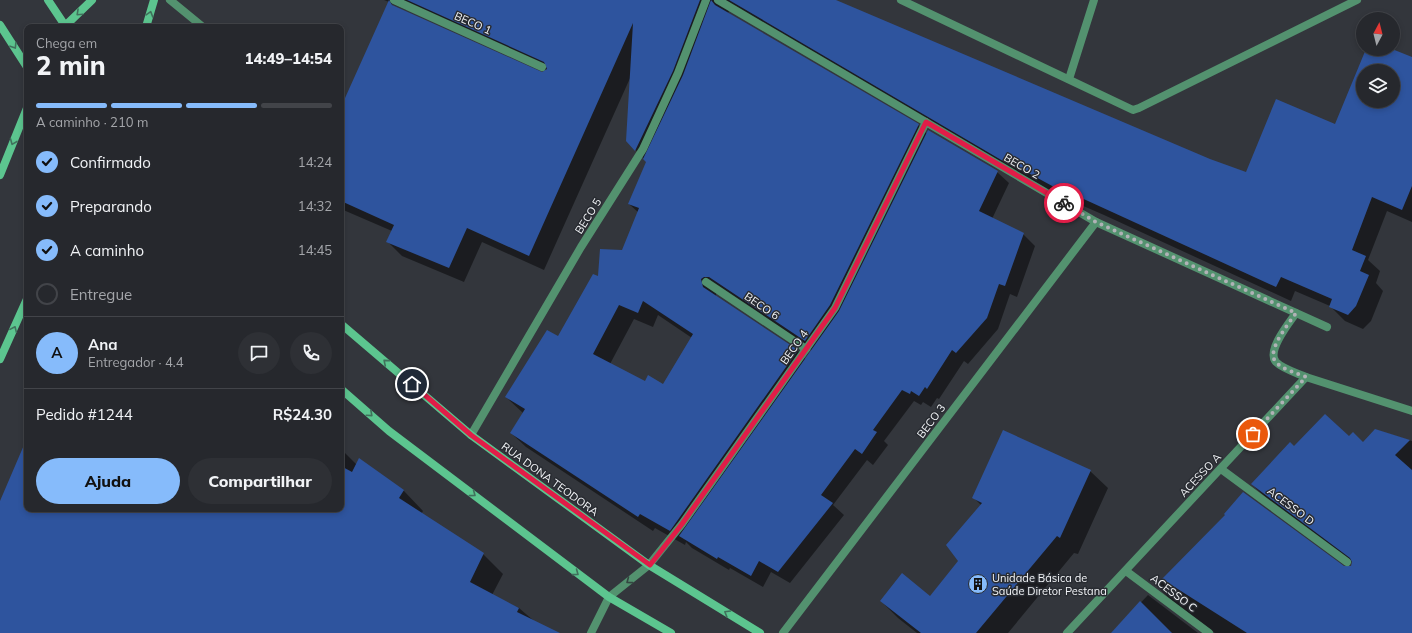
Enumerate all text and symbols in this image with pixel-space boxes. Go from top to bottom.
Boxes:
one-way arrow [76,8,83,15]
street label: BECO 1 [452,9,494,37]
one-way arrow [145,10,154,17]
north arrow [1356,12,1400,56]
map controls [1356,12,1400,108]
text: Chega em [36,35,97,51]
one-way arrow [9,42,16,49]
text: 2 min [36,49,106,82]
text: 14:49–14:54 [245,49,332,68]
button: layers [1356,64,1400,108]
text: A caminho · 210 m [36,114,148,130]
one-way arrow [10,138,18,145]
street label: BECO 2 [1002,150,1043,182]
icon: check [36,151,58,173]
text: Confirmado [70,153,151,172]
text: 14:24 [298,154,332,170]
courier [1044,183,1084,223]
icon: bike [1053,192,1075,214]
icon: check [36,195,58,217]
street label: BECO 5 [572,195,605,236]
text: Preparando [70,197,152,216]
text: 14:32 [298,198,332,214]
icon: check [36,239,58,261]
text: A caminho [70,241,144,260]
text: 14:45 [298,242,332,258]
text: Entregue [70,285,132,304]
street label: BECO 6 [742,289,782,323]
one-way arrow [9,325,17,332]
street label: BECO 4 [777,327,811,367]
button: chat [238,332,280,374]
button: phone [290,332,332,374]
text: Ana [88,335,118,354]
text: A [51,343,63,362]
text: Entregador · 4.4 [88,354,183,370]
one-way arrow [383,359,391,367]
pin [395,367,429,401]
icon: home [401,373,423,395]
street label: BECO 3 [914,401,948,441]
text: Pedido #1244 [36,405,133,424]
text: R$24.30 [273,405,332,424]
one-way arrow [365,410,373,417]
pin [1236,417,1270,451]
icon: bag [1242,423,1264,445]
street label: RUA DONA TEODORA [499,439,601,519]
street label: ACESSO A [1176,450,1224,500]
button: Ajuda [36,458,180,504]
button: Compartilhar [188,458,332,504]
street label: ACESSO D [1265,484,1317,528]
one-way arrow [468,490,475,497]
one-way arrow [572,568,579,575]
place label: Unidade Básica de Saúde Diretor Pestana [992,571,1107,598]
street label: ACESSO C [1148,571,1200,615]
building icon: Unidade Básica de Saúde Diretor Pestana [967,573,989,595]
one-way arrow [626,576,633,584]
one-way arrow [724,610,731,617]

